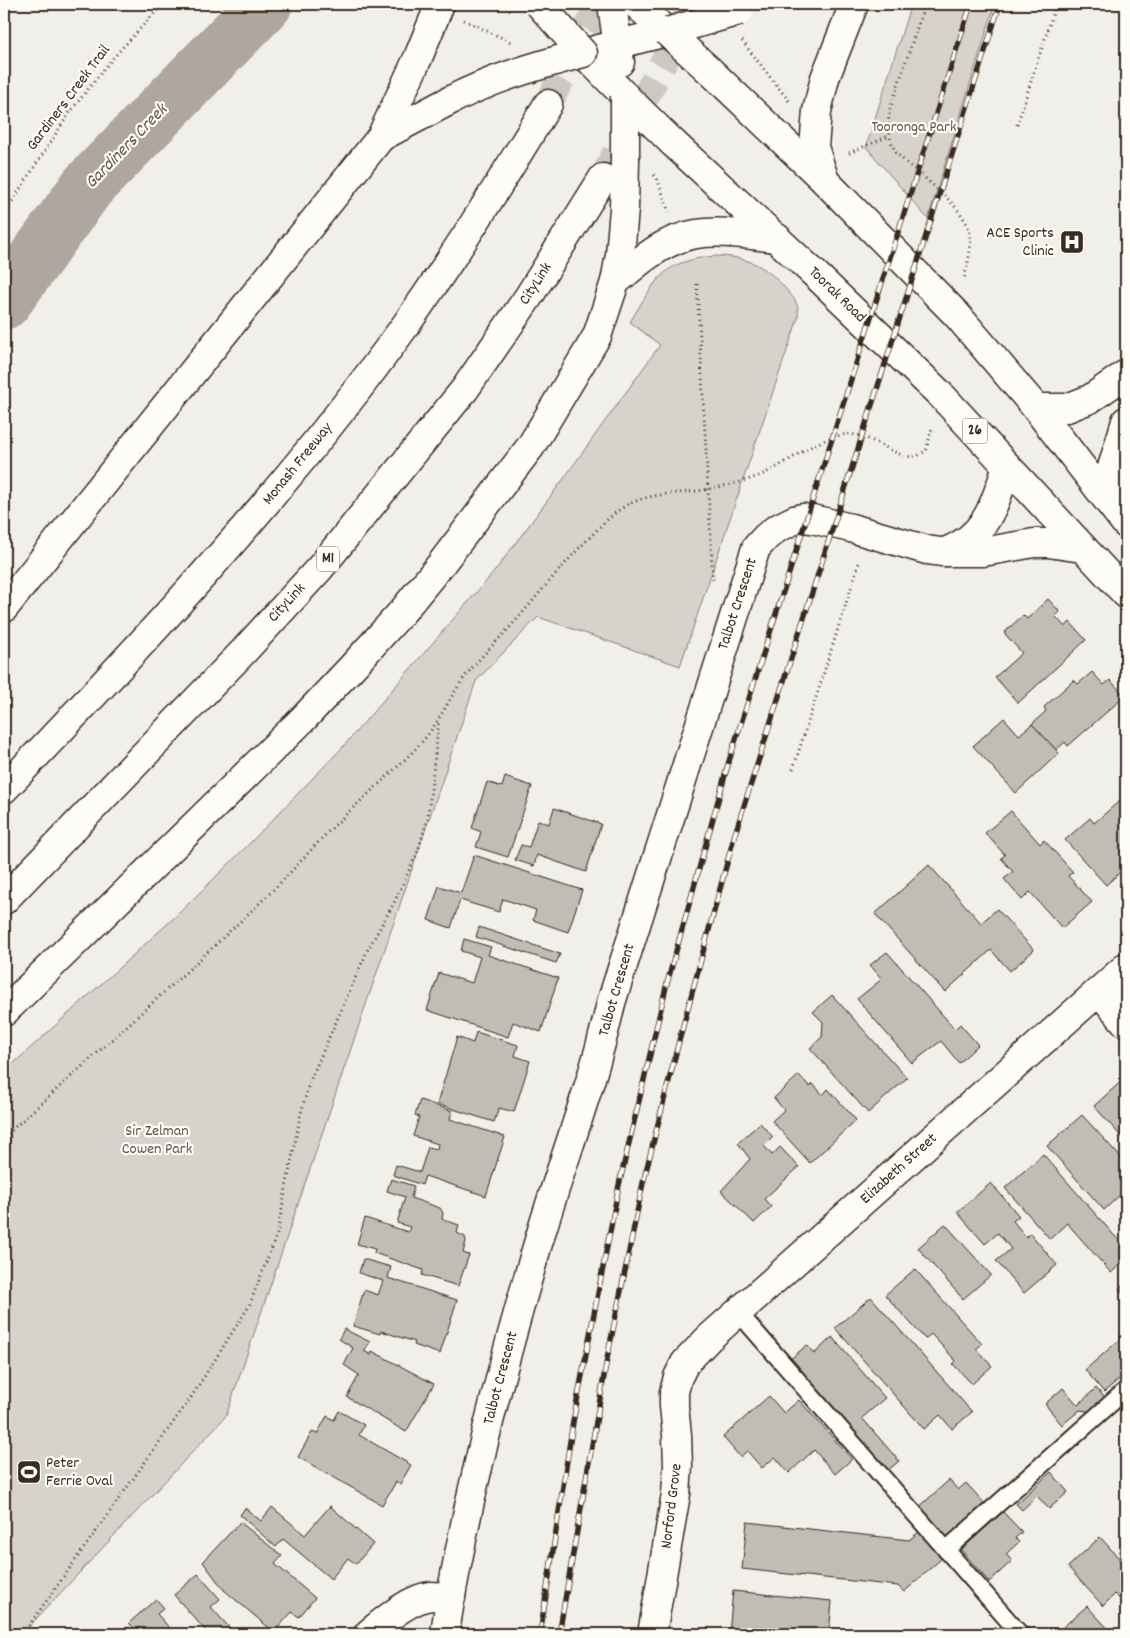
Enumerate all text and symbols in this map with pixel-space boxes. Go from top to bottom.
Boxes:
street label: Gardiners Creek Trail [21,40,117,156]
water label: Gardiners Creek [80,98,175,195]
park label: Tooronga Park [871,116,957,139]
place label: ACE Sports Clinic [986,222,1054,263]
hospital icon: ACE Sports Clinic [1059,229,1085,255]
street label: CityLink [514,258,558,310]
street label: Toorak Road [803,261,871,329]
street label: Monash Freeway [257,417,339,510]
road number: 26 [962,418,988,444]
road number: M1 [317,546,339,572]
street label: Talbot Crescent [712,555,764,653]
street label: CityLink [263,578,311,628]
street label: Talbot Crescent [593,941,641,1039]
park label: Sir Zelman Cowen Park [122,1120,192,1161]
street label: Elizabeth Street [855,1128,943,1210]
street label: Talbot Crescent [478,1329,525,1427]
place label: Peter Ferrie Oval [46,1452,113,1493]
sports icon: Peter Ferrie Oval [16,1459,42,1485]
street label: Norford Grove [655,1462,689,1550]

